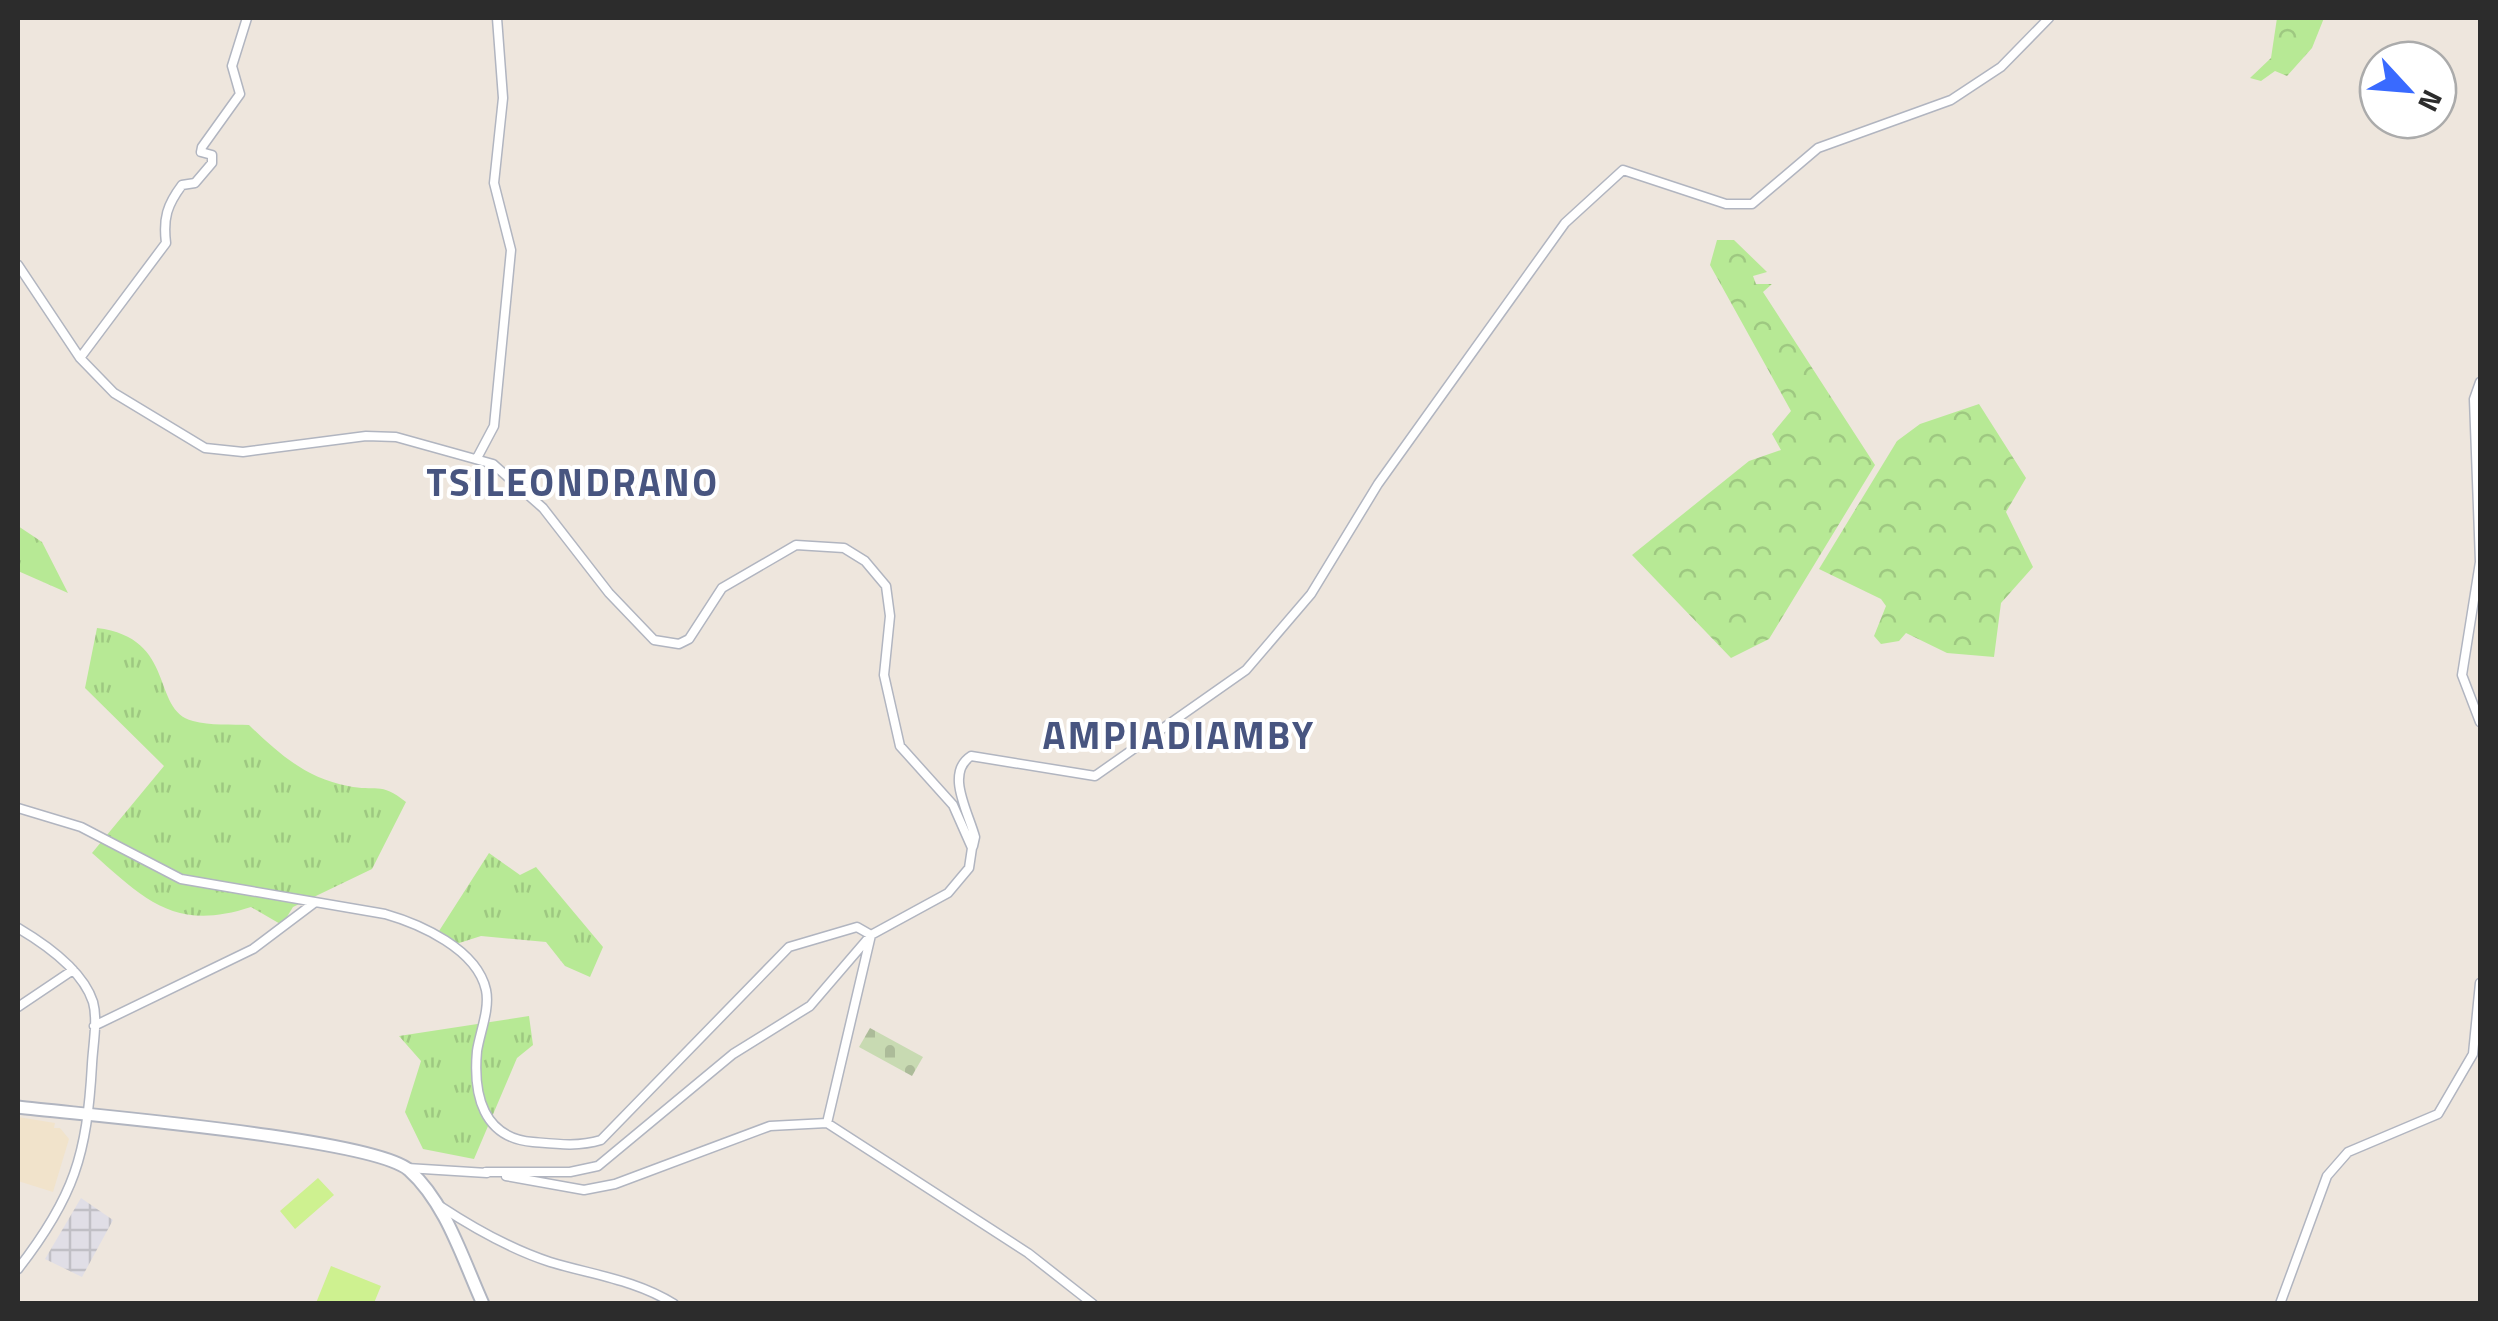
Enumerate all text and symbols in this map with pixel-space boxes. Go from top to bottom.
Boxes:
north arrow [2358,40,2458,140]
text: N [2407,83,2454,119]
district label: TSILEONDRANO [427,453,719,511]
district label: AMPIADIAMBY [1042,706,1316,764]

